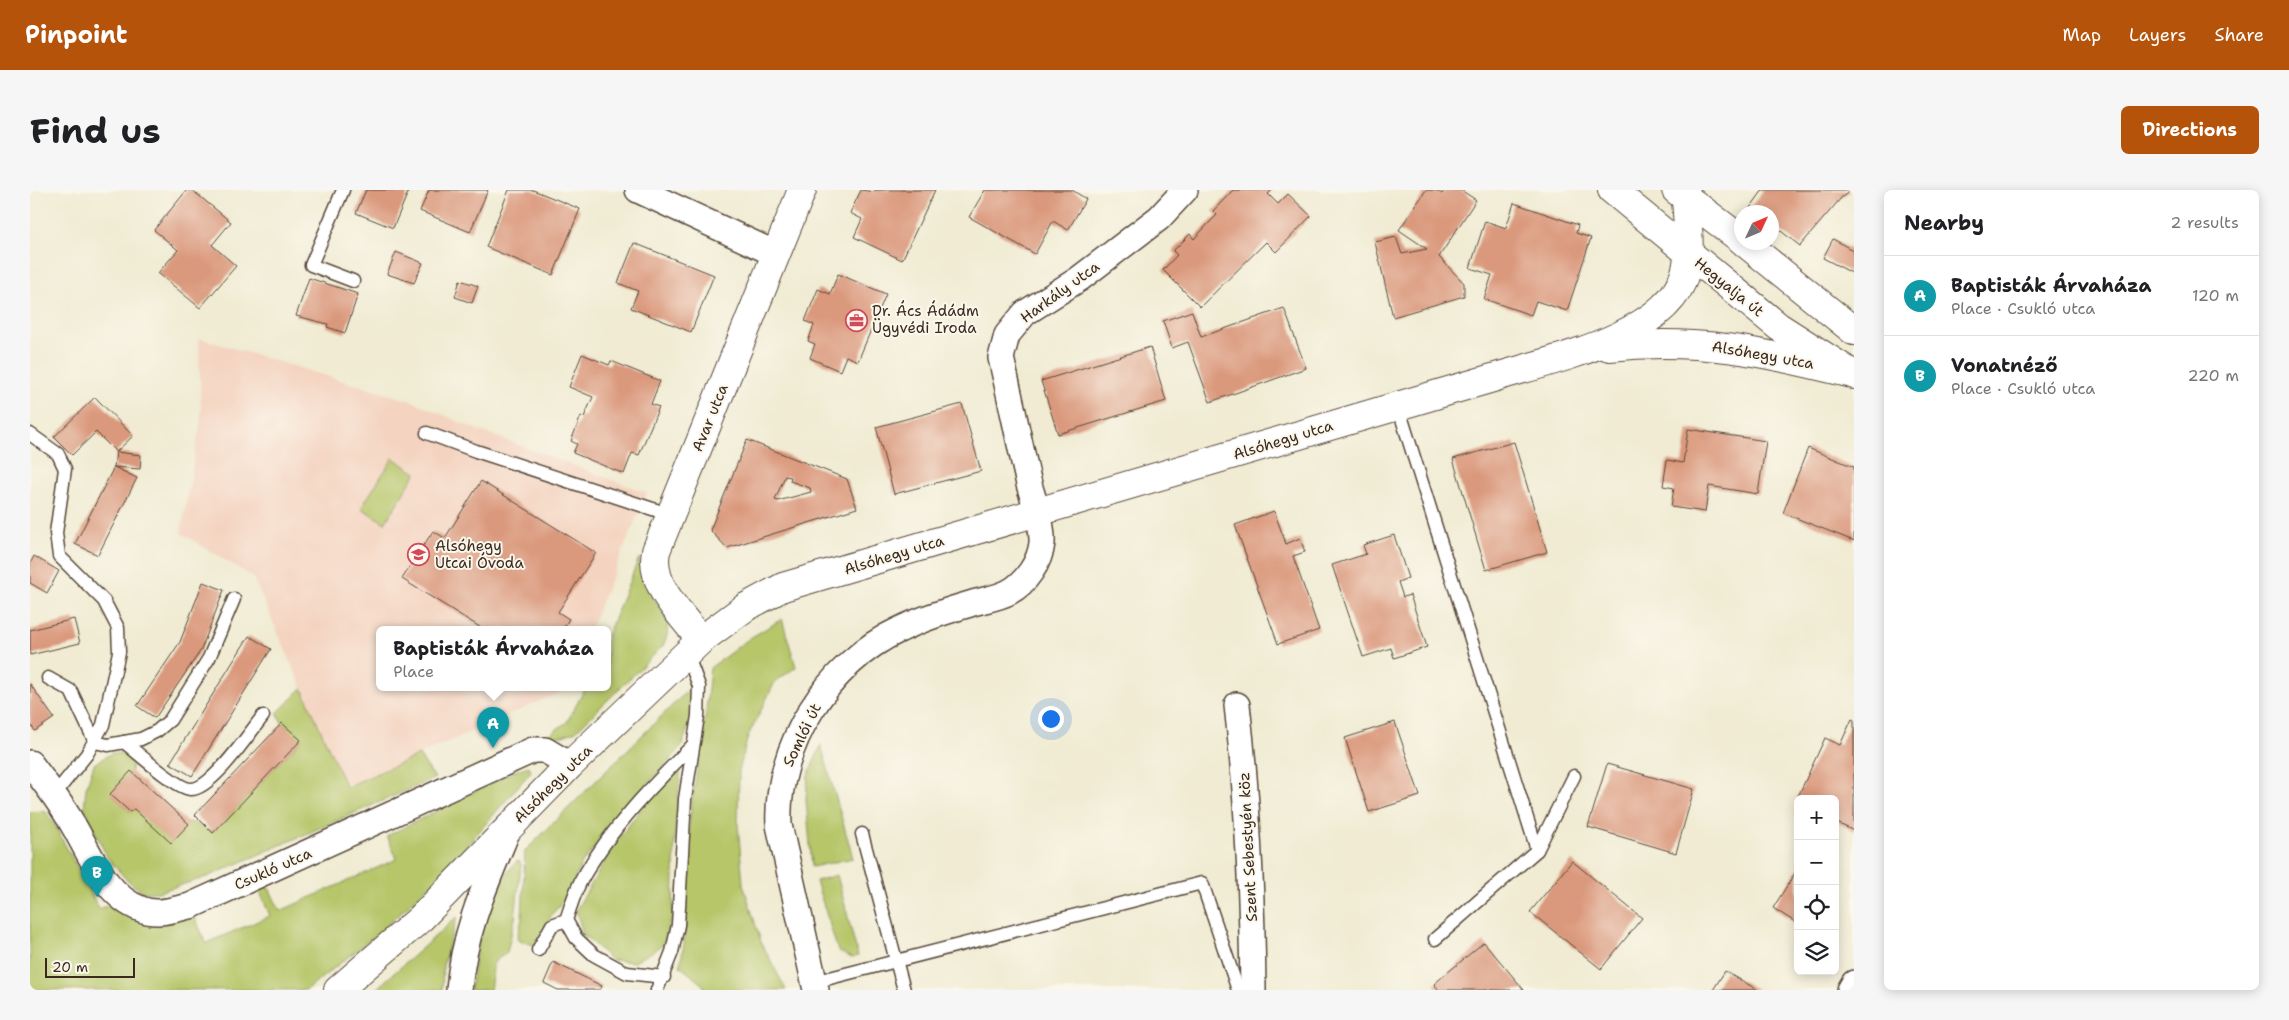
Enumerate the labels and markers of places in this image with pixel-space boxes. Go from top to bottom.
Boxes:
place label: Dr. Ács Ádádm Ügyvédi Iroda [872,300,979,338]
office icon: Dr. Ács Ádádm Ügyvédi Iroda [844,308,868,332]
place label: Alsóhegy Utcai Óvoda [435,536,524,573]
school or university icon: Alsóhegy Utcai Óvoda [407,543,431,567]
pin: A [477,707,509,748]
pin: B [81,856,113,897]

